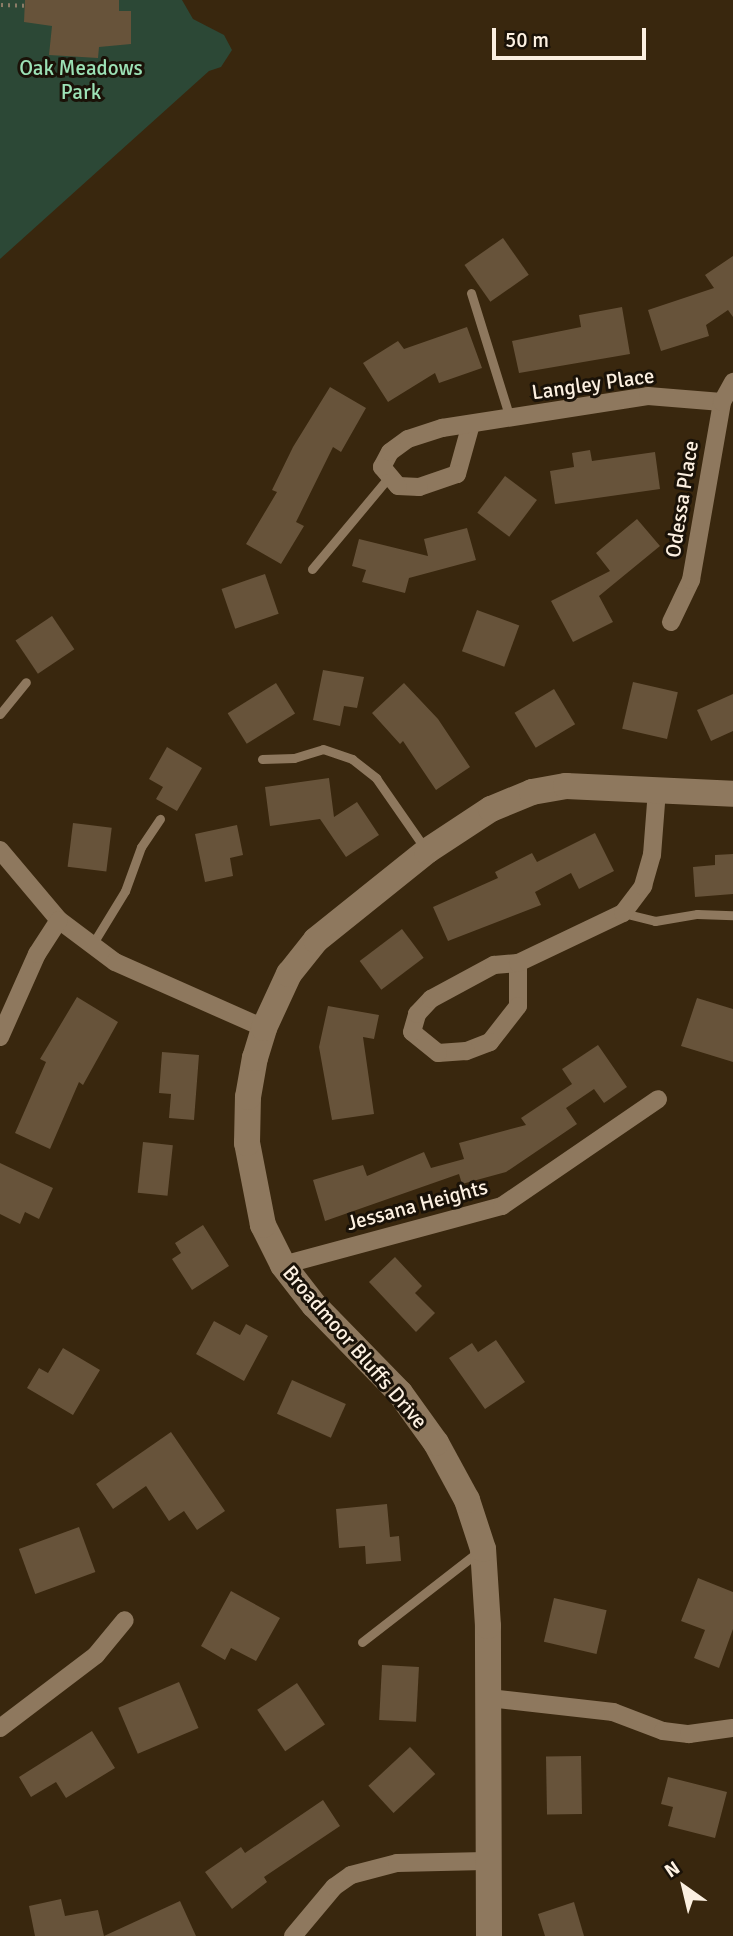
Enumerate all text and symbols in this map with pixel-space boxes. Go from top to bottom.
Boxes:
scale bar [495,14,649,58]
text: 50 m [505,27,549,53]
park label: Oak Meadows Park [19,55,143,105]
street label: Langley Place [530,363,656,405]
street label: Odessa Place [660,439,704,559]
street label: Jessana Heights [344,1174,490,1236]
street label: Broadmoor Bluffs Drive [277,1260,433,1434]
north arrow [649,1852,719,1922]
text: N [660,1856,684,1883]

